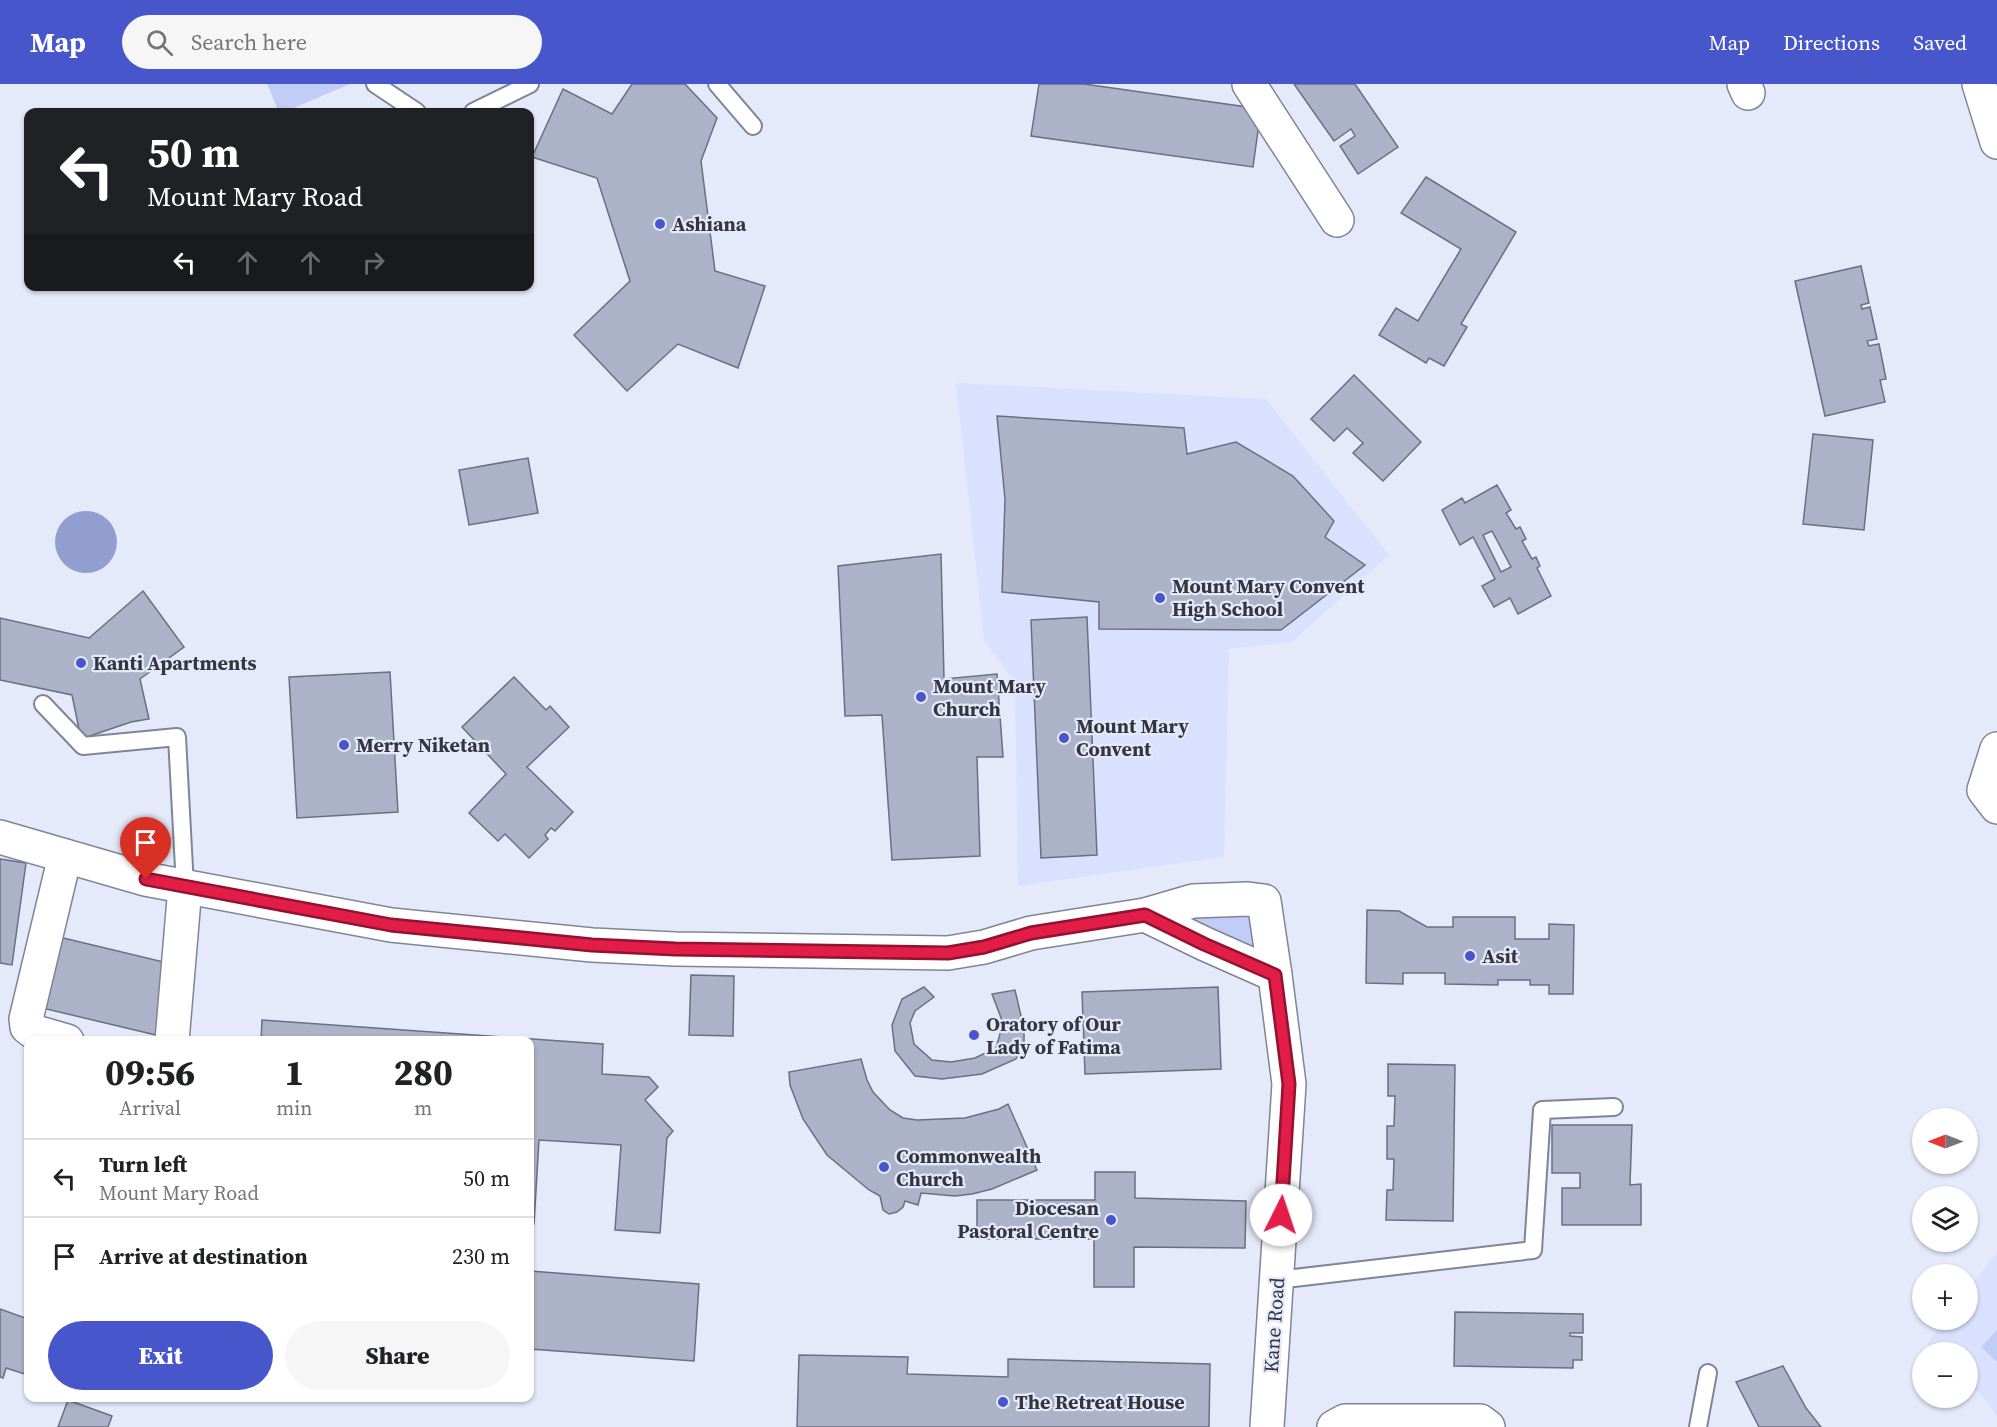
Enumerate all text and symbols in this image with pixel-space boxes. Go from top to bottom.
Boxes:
search box [122,15,542,69]
text: Map [30,23,86,61]
icon: search [143,26,176,59]
text: Search here [191,27,307,57]
text: Map [1709,28,1750,57]
text: Directions [1783,28,1880,57]
text: Saved [1913,28,1967,57]
text: 50 m [147,123,240,181]
icon: left [48,132,126,210]
text: Mount Mary Road [147,178,363,215]
place label: Ashiana [672,210,747,238]
marker: Ashiana [653,217,667,231]
icon: left [168,246,201,279]
icon: ahead [231,246,264,279]
icon: ahead [294,246,327,279]
icon: right [357,246,390,279]
place label: Mount Mary Convent High School [1172,572,1365,623]
marker: Mount Mary Convent High School [1153,591,1167,605]
place label: Kanti Apartments [93,649,257,677]
marker: Kanti Apartments [74,656,88,670]
place label: Mount Mary Church [933,672,1046,723]
marker: Mount Mary Church [914,690,928,704]
place label: Mount Mary Convent [1076,712,1189,763]
place label: Merry Niketan [356,731,490,759]
marker: Mount Mary Convent [1057,731,1071,745]
marker: Merry Niketan [337,738,351,752]
pin [120,817,171,879]
icon: arrive [129,826,162,859]
place label: Asit [1482,942,1519,970]
marker: Asit [1463,949,1477,963]
place label: Oratory of Our Lady of Fatima [986,1010,1121,1061]
marker: Oratory of Our Lady of Fatima [967,1028,981,1042]
text: 09:56 [105,1048,195,1097]
text: 1 [284,1048,304,1097]
text: 280 [393,1048,453,1097]
text: Arrival [119,1094,181,1122]
text: min [276,1094,312,1122]
text: m [414,1094,432,1122]
north arrow [1912,1108,1978,1174]
map controls [1912,1108,1978,1408]
place label: Commonwealth Church [896,1142,1041,1193]
text: Turn left [99,1149,187,1179]
marker: Commonwealth Church [877,1160,891,1174]
icon: left [48,1162,81,1195]
text: 50 m [463,1163,510,1193]
text: Mount Mary Road [99,1179,259,1207]
position arrow [1249,1183,1313,1247]
button: layers [1912,1186,1978,1252]
place label: Diocesan Pastoral Centre [957,1194,1099,1245]
marker: Diocesan Pastoral Centre [1104,1213,1118,1227]
icon: arrive [48,1240,81,1273]
text: Arrive at destination [99,1241,308,1271]
text: 230 m [452,1241,510,1271]
button: + [1912,1264,1978,1330]
street label: Kane Road [1257,1276,1291,1374]
button: Exit [48,1321,273,1390]
button: Share [285,1321,510,1390]
button: − [1912,1342,1978,1408]
place label: The Retreat House [1015,1388,1185,1416]
marker: The Retreat House [996,1395,1010,1409]

